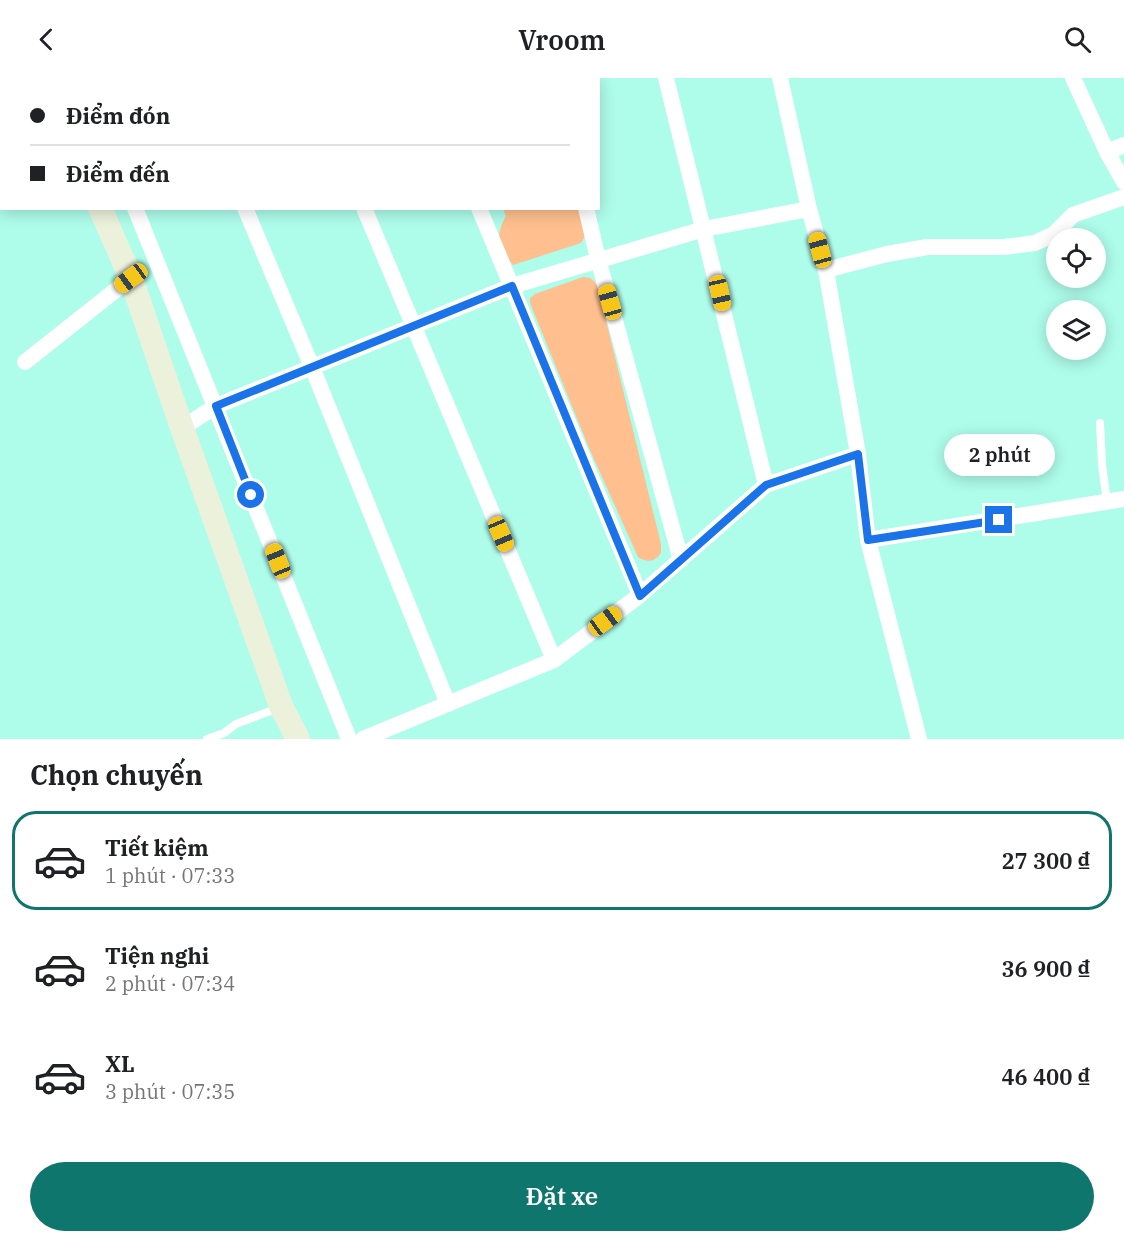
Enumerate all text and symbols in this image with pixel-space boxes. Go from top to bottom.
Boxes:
text: Vroom [518,22,606,57]
icon: back [30,23,63,56]
icon: search [1061,23,1094,56]
text: Điểm đón [66,101,170,130]
text: Điểm đến [66,159,170,188]
map controls [1046,228,1106,360]
button: locate [1046,228,1106,288]
car [807,230,833,270]
car [111,260,151,296]
car [707,273,733,313]
car [596,282,624,322]
button: layers [1046,300,1106,360]
callout: 2 phút [944,433,1054,475]
text: 2 phút [968,441,1031,468]
route start [237,481,264,508]
route end [985,506,1012,533]
car [486,514,516,554]
car [263,541,293,581]
car [585,603,625,639]
text: Chọn chuyến [30,757,203,792]
text: Tiết kiệm [105,833,209,862]
icon: car [33,834,87,888]
text: 27 300 ₫ [1001,846,1091,875]
text: 1 phút · 07:33 [105,862,235,889]
text: Tiện nghi [105,941,209,970]
icon: car [33,942,87,996]
text: 36 900 ₫ [1001,954,1091,983]
text: 2 phút · 07:34 [105,970,235,997]
text: XL [105,1049,135,1078]
icon: car [33,1050,87,1104]
text: 46 400 ₫ [1001,1062,1091,1091]
text: 3 phút · 07:35 [105,1078,235,1105]
button: Đặt xe [30,1162,1094,1231]

